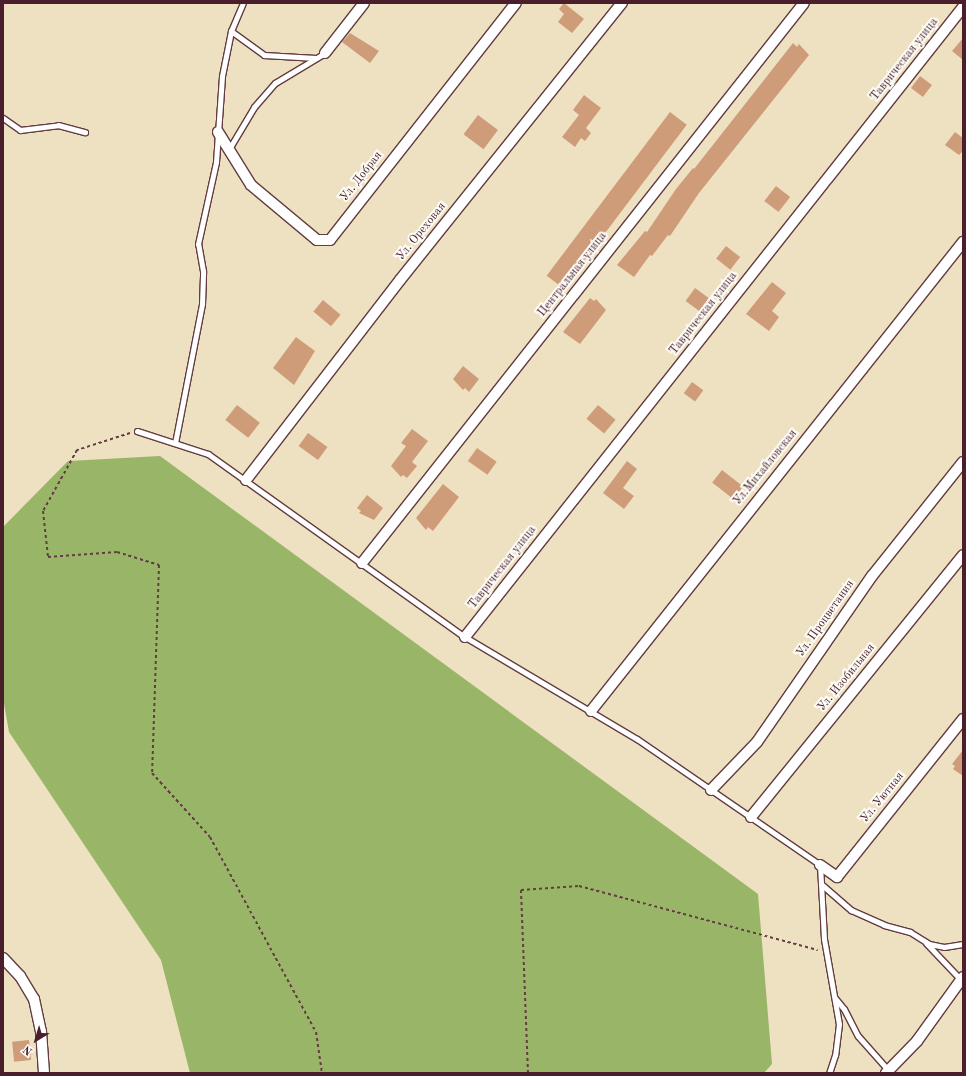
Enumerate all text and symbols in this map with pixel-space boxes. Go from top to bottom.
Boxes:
street label: Таврическая улица [868,16,942,104]
street label: Ул. Добрая [338,149,386,205]
street label: Ул. Ореховая [394,200,450,264]
street label: Центральная улица [536,230,610,320]
street label: Таврическая улица [667,270,741,358]
street label: Ул.Михайловская [731,427,801,509]
street label: Таврическая улица [466,524,540,612]
street label: Ул. Процветания [794,578,858,660]
street label: Ул. Изобильная [815,641,879,715]
street label: Ул. Уютная [858,770,908,826]
north arrow [16,1020,56,1060]
text: N [22,1043,35,1057]

